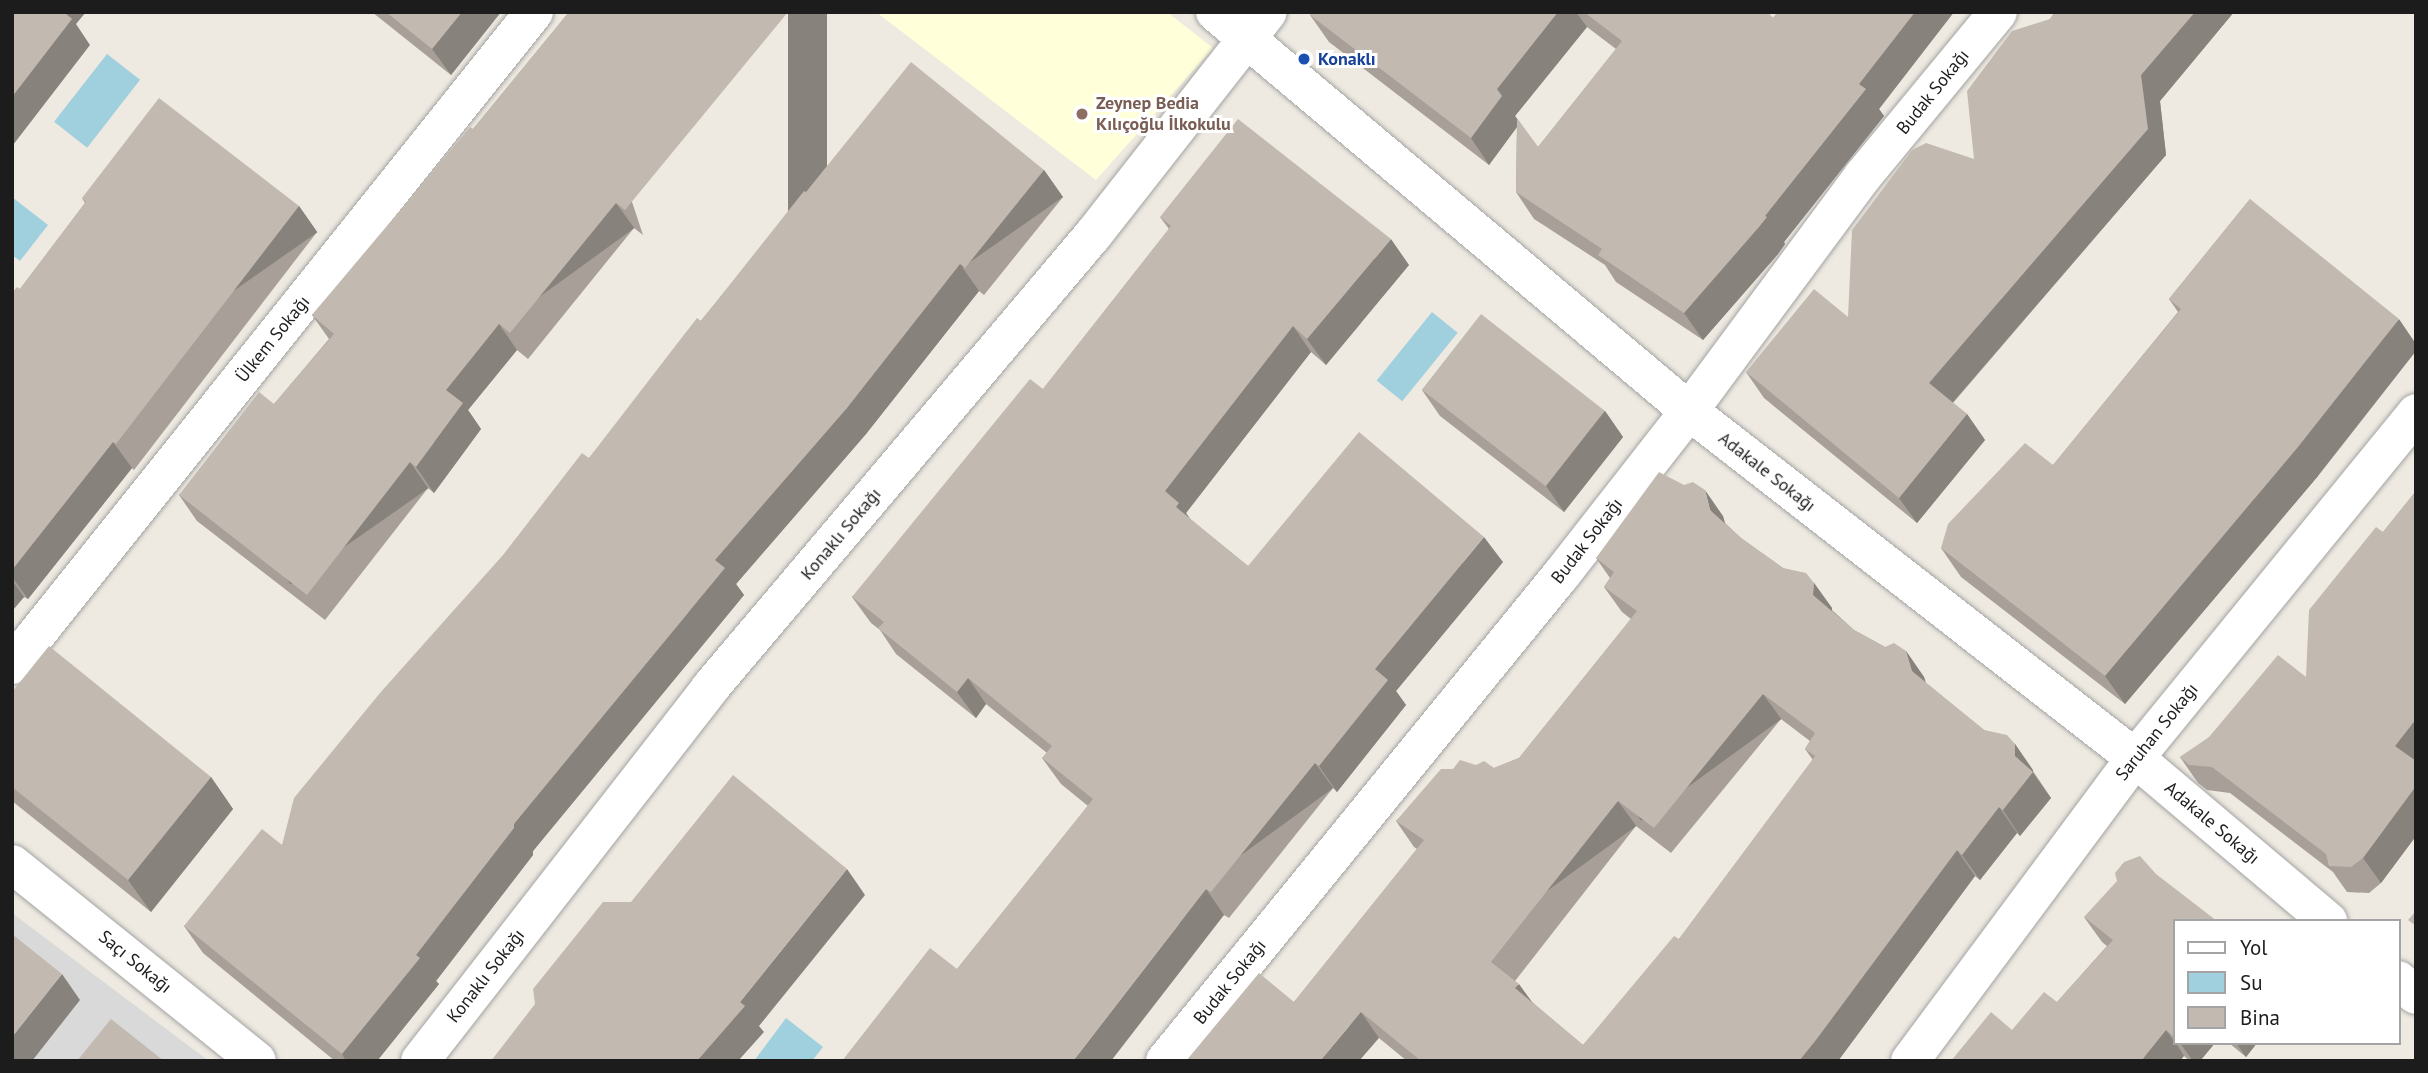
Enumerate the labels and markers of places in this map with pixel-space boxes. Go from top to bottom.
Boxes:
place label: Konaklı [1318,48,1376,70]
marker: Konaklı [1296,51,1312,67]
place label: Zeynep Bedia Kılıçoğlu İlkokulu [1096,93,1231,136]
marker: Zeynep Bedia Kılıçoğlu İlkokulu [1074,106,1090,122]

